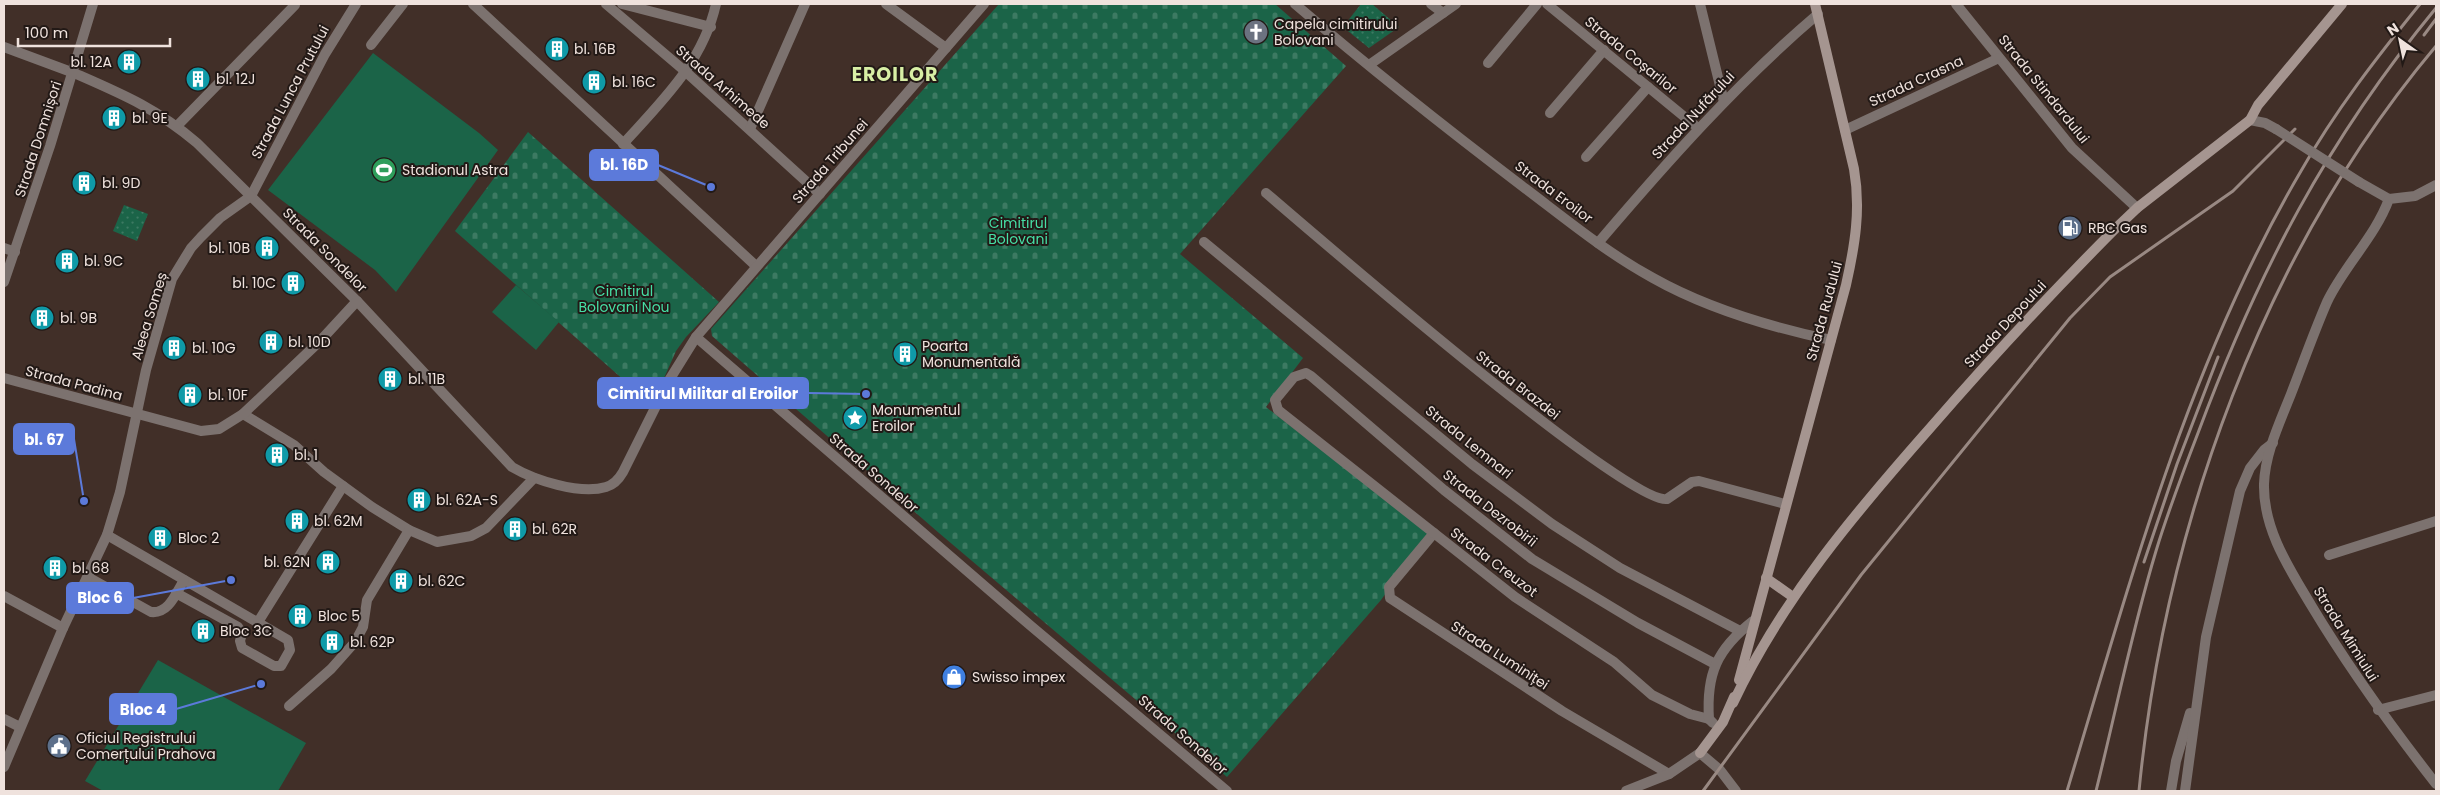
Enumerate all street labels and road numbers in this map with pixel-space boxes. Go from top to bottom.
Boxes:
street label: Strada Coșarilor [1581,12,1681,98]
street label: Strada Lunca Prutului [246,22,334,162]
street label: Strada Stindardului [1994,30,2094,148]
street label: Strada Arhimede [672,40,775,134]
street label: Strada Crasna [1866,50,1966,112]
street label: Strada Nufărului [1647,67,1739,163]
street label: Strada Domnișori [10,78,66,200]
street label: Strada Tribunei [788,114,872,208]
street label: Strada Eroilor [1511,156,1597,228]
street label: Strada Sondelor [278,203,372,297]
street label: Strada Rudului [1801,259,1847,363]
street label: Aleea Someș [126,270,172,362]
street label: Strada Depoului [1959,276,2051,372]
street label: Strada Brazdei [1472,346,1564,424]
street label: Strada Padina [23,360,125,406]
street label: Strada Lemnari [1421,401,1517,483]
street label: Strada Sondelor [825,429,923,517]
street label: Strada Dezrobirii [1439,465,1541,551]
street label: Strada Creuzot [1446,522,1542,602]
street label: Strada Mimiului [2309,583,2383,685]
street label: Strada Luminiței [1447,616,1553,694]
street label: Strada Sondelor [1134,691,1232,779]

